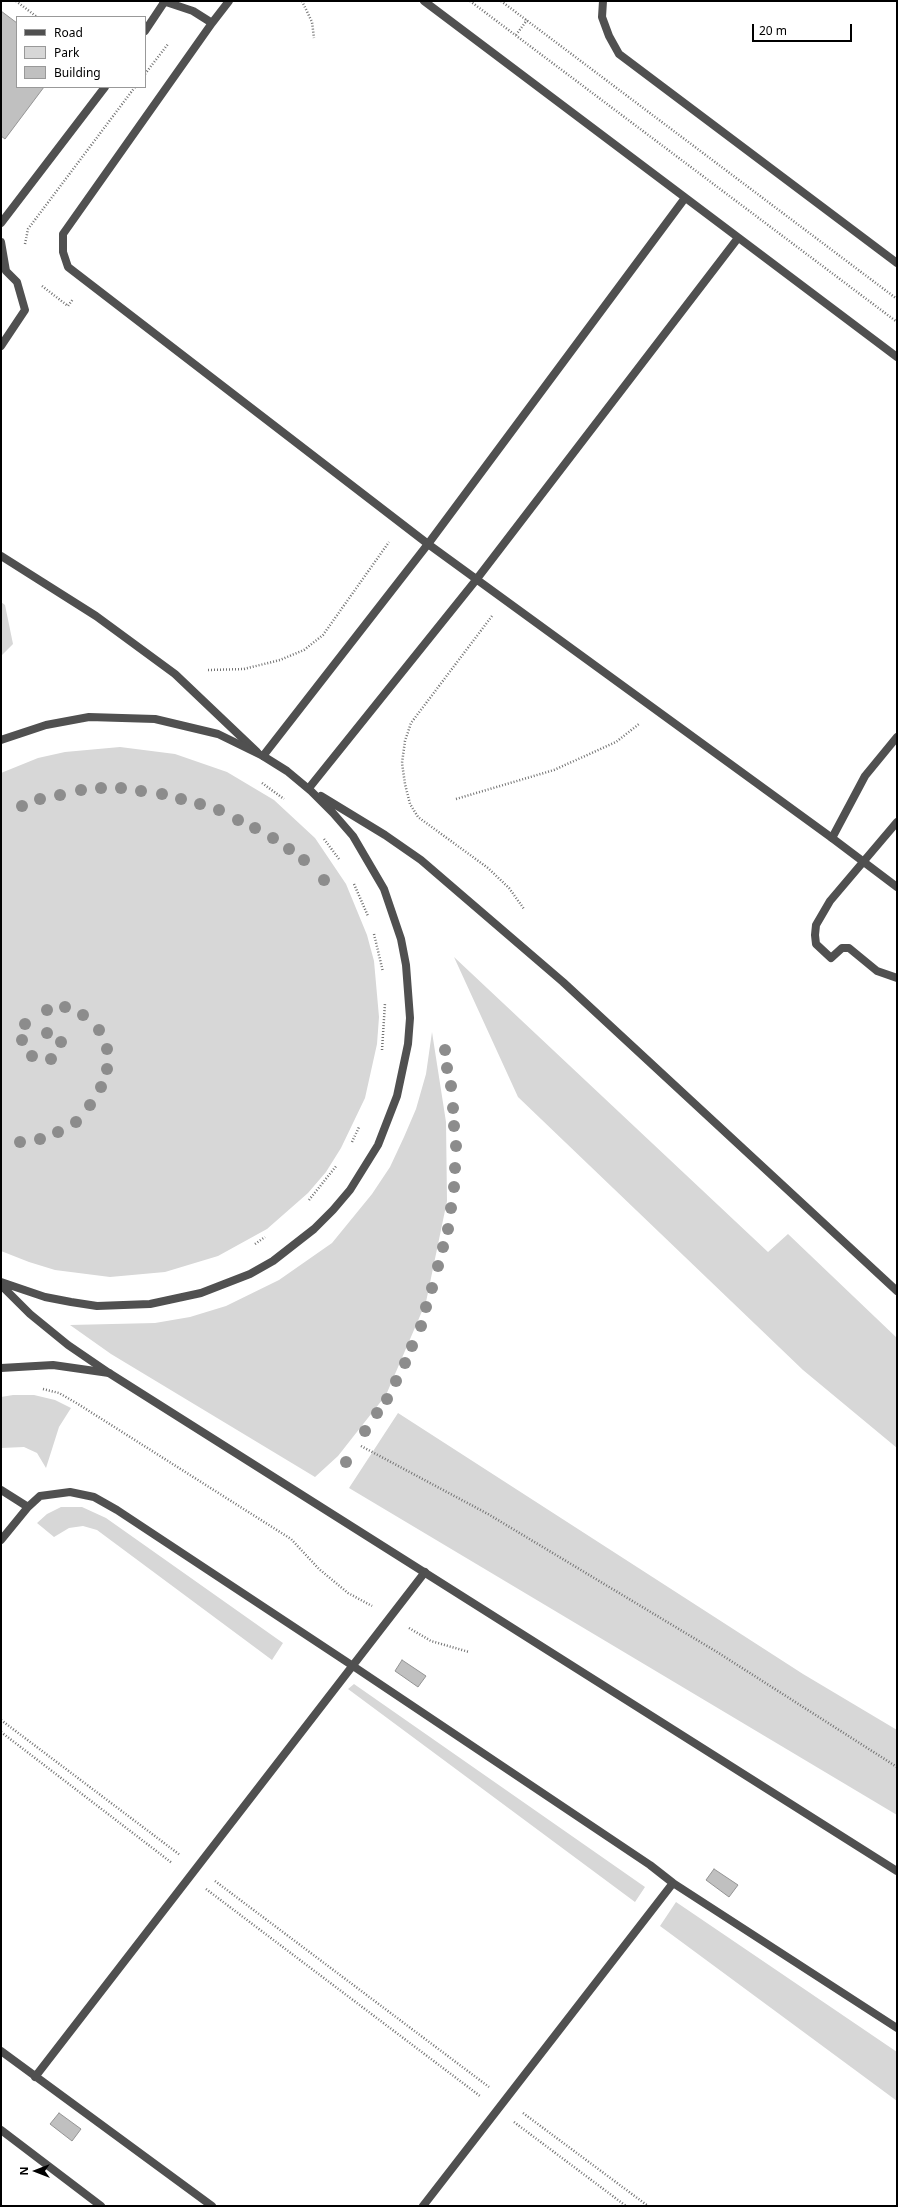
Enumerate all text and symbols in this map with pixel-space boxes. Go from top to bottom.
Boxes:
legend [16,16,146,88]
scale bar [754,16,854,42]
text: 20 m [759,22,787,39]
text: Road [54,24,83,41]
text: Park [54,44,79,61]
text: Building [54,64,101,81]
north arrow [16,2151,56,2191]
text: N [16,2167,31,2175]

